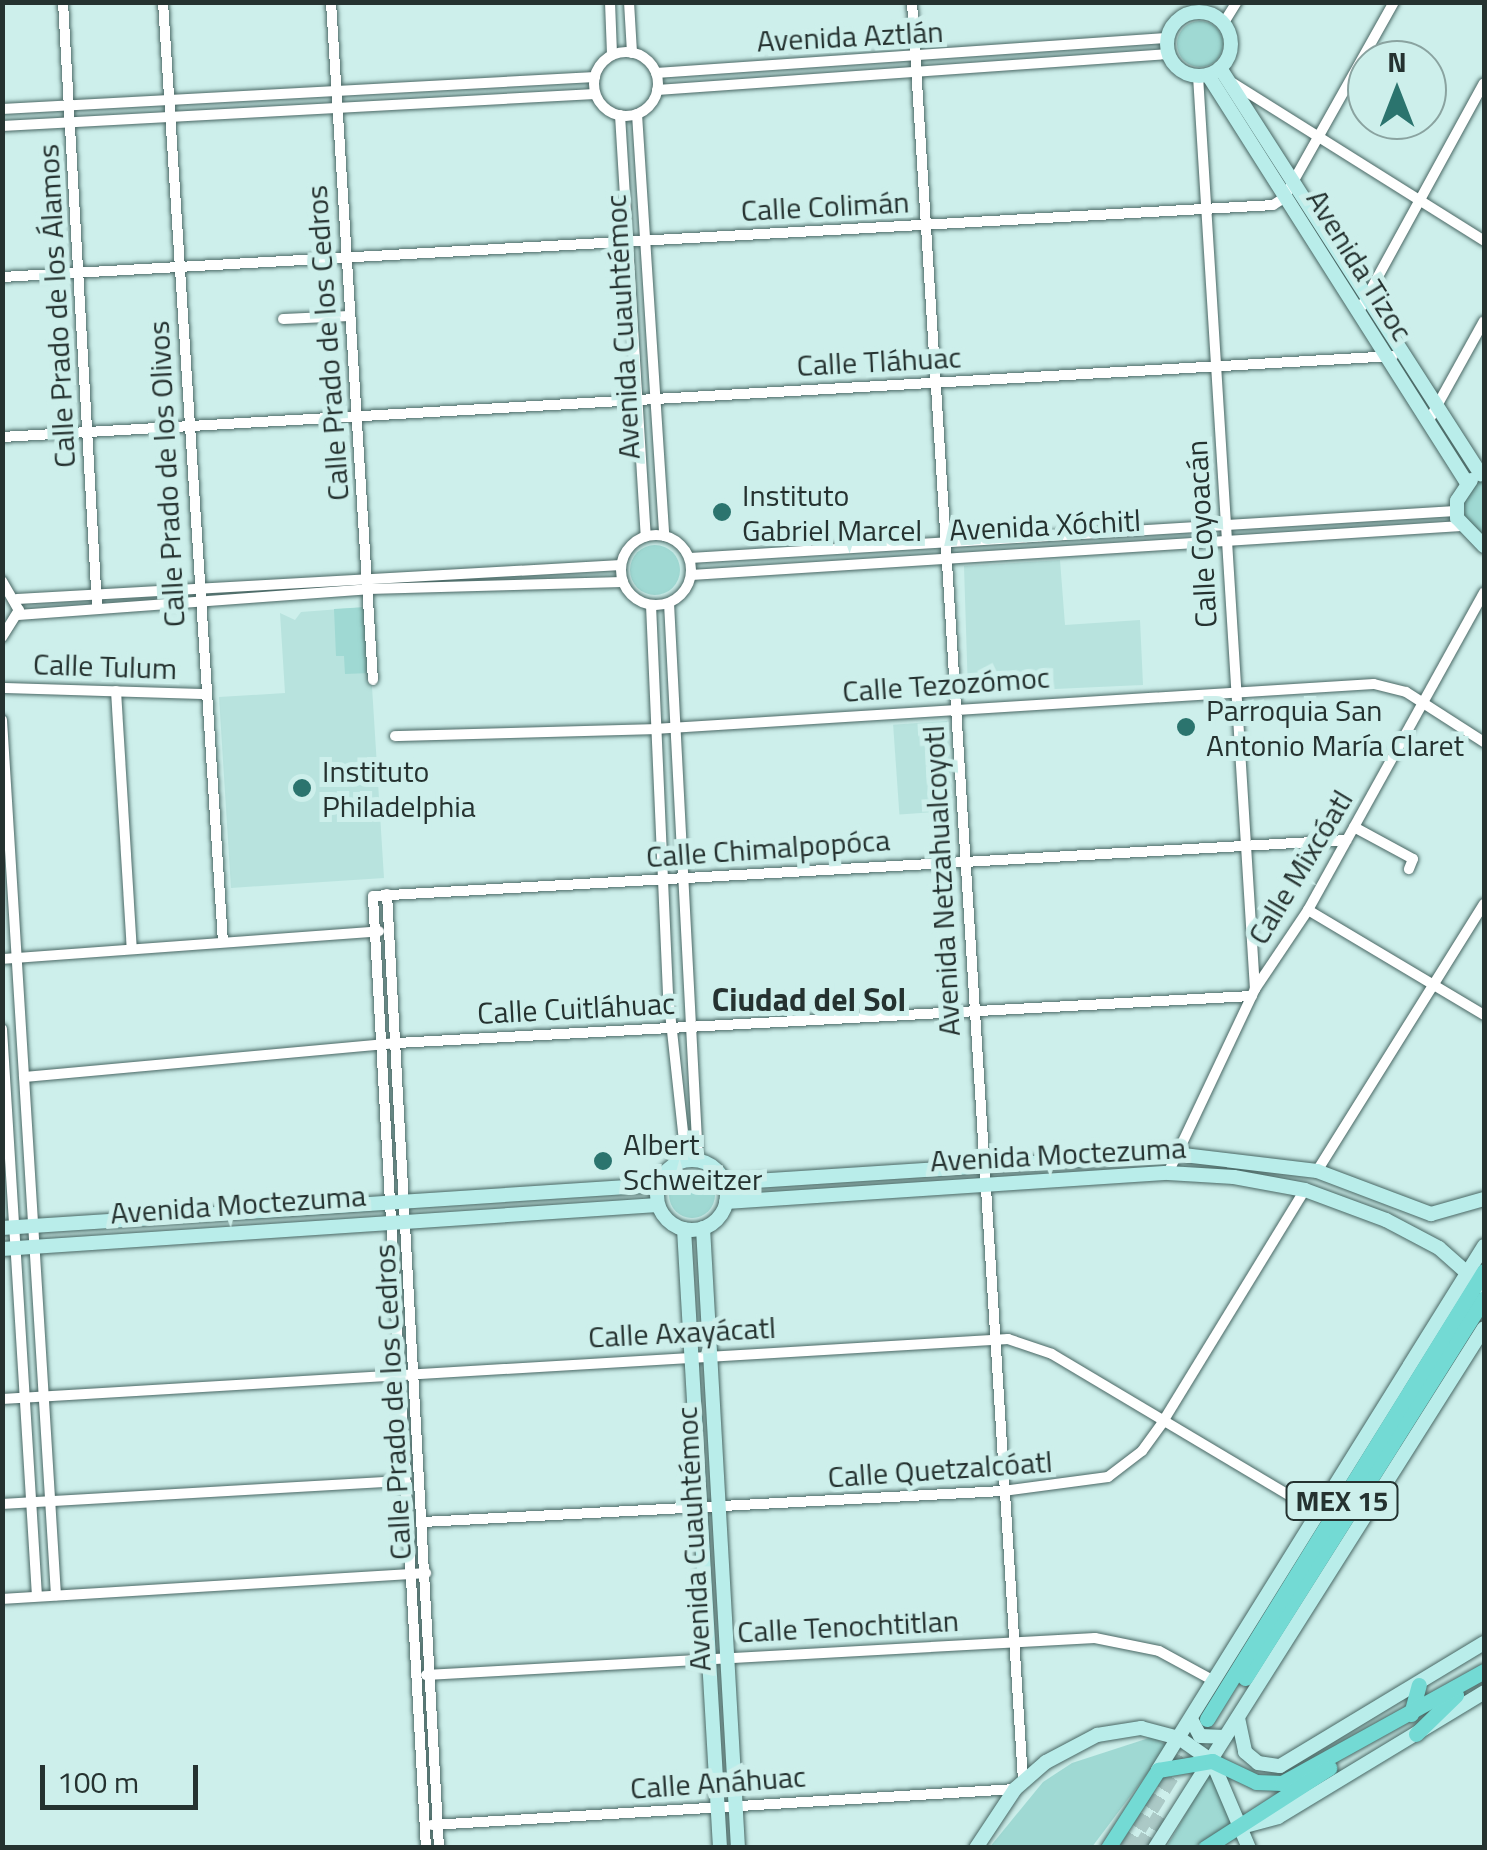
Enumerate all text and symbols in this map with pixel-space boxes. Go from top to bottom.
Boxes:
street label: Avenida Aztlán [756,13,944,59]
north arrow [1347,40,1447,140]
text: N [1387,40,1407,83]
street label: Calle Prado de los Álamos [30,143,82,469]
street label: Avenida Tizoc [1299,183,1421,347]
street label: Calle Prado de los Cedros [298,184,356,502]
street label: Calle Colimán [740,184,910,228]
street label: Avenida Cuauhtémoc [597,194,647,460]
street label: Calle Prado de los Olivos [140,320,192,628]
street label: Calle Tláhuac [796,339,962,383]
street label: Calle Coyoacán [1178,439,1224,629]
place label: Instituto Gabriel Marcel [742,477,922,548]
marker: Instituto Gabriel Marcel [711,501,733,523]
street label: Avenida Xóchitl [948,502,1142,548]
street label: Calle Tulum [32,645,178,687]
street label: Calle Tezozómoc [841,659,1051,709]
place label: Parroquia San Antonio María Claret [1206,692,1464,762]
marker: Parroquia San Antonio María Claret [1175,716,1197,738]
street label: Avenida Netzahualcoyotl [915,725,967,1037]
place label: Instituto Philadelphia [322,753,476,824]
marker: Instituto Philadelphia [291,777,313,799]
street label: Calle Mixcóatl [1240,784,1360,950]
street label: Calle Chimalpopóca [645,822,891,874]
district label: Ciudad del Sol [712,980,906,1018]
street label: Calle Cuitláhuac [476,985,676,1031]
place label: Albert Schweitzer [623,1126,762,1196]
street label: Avenida Moctezuma [929,1129,1187,1179]
marker: Albert Schweitzer [592,1150,614,1172]
street label: Avenida Moctezuma [109,1177,367,1231]
street label: Calle Prado de los Cedros [366,1243,418,1561]
street label: Calle Axayácatl [587,1309,777,1355]
street label: Avenida Cuauhtémoc [668,1406,718,1672]
street label: Calle Quetzalcóatl [826,1443,1054,1495]
road number: MEX 15 [1284,1478,1400,1524]
street label: Calle Tenochtitlan [736,1602,960,1650]
scale bar [45,1745,202,1807]
street label: Calle Anáhuac [629,1758,807,1806]
text: 100 m [57,1759,139,1805]

